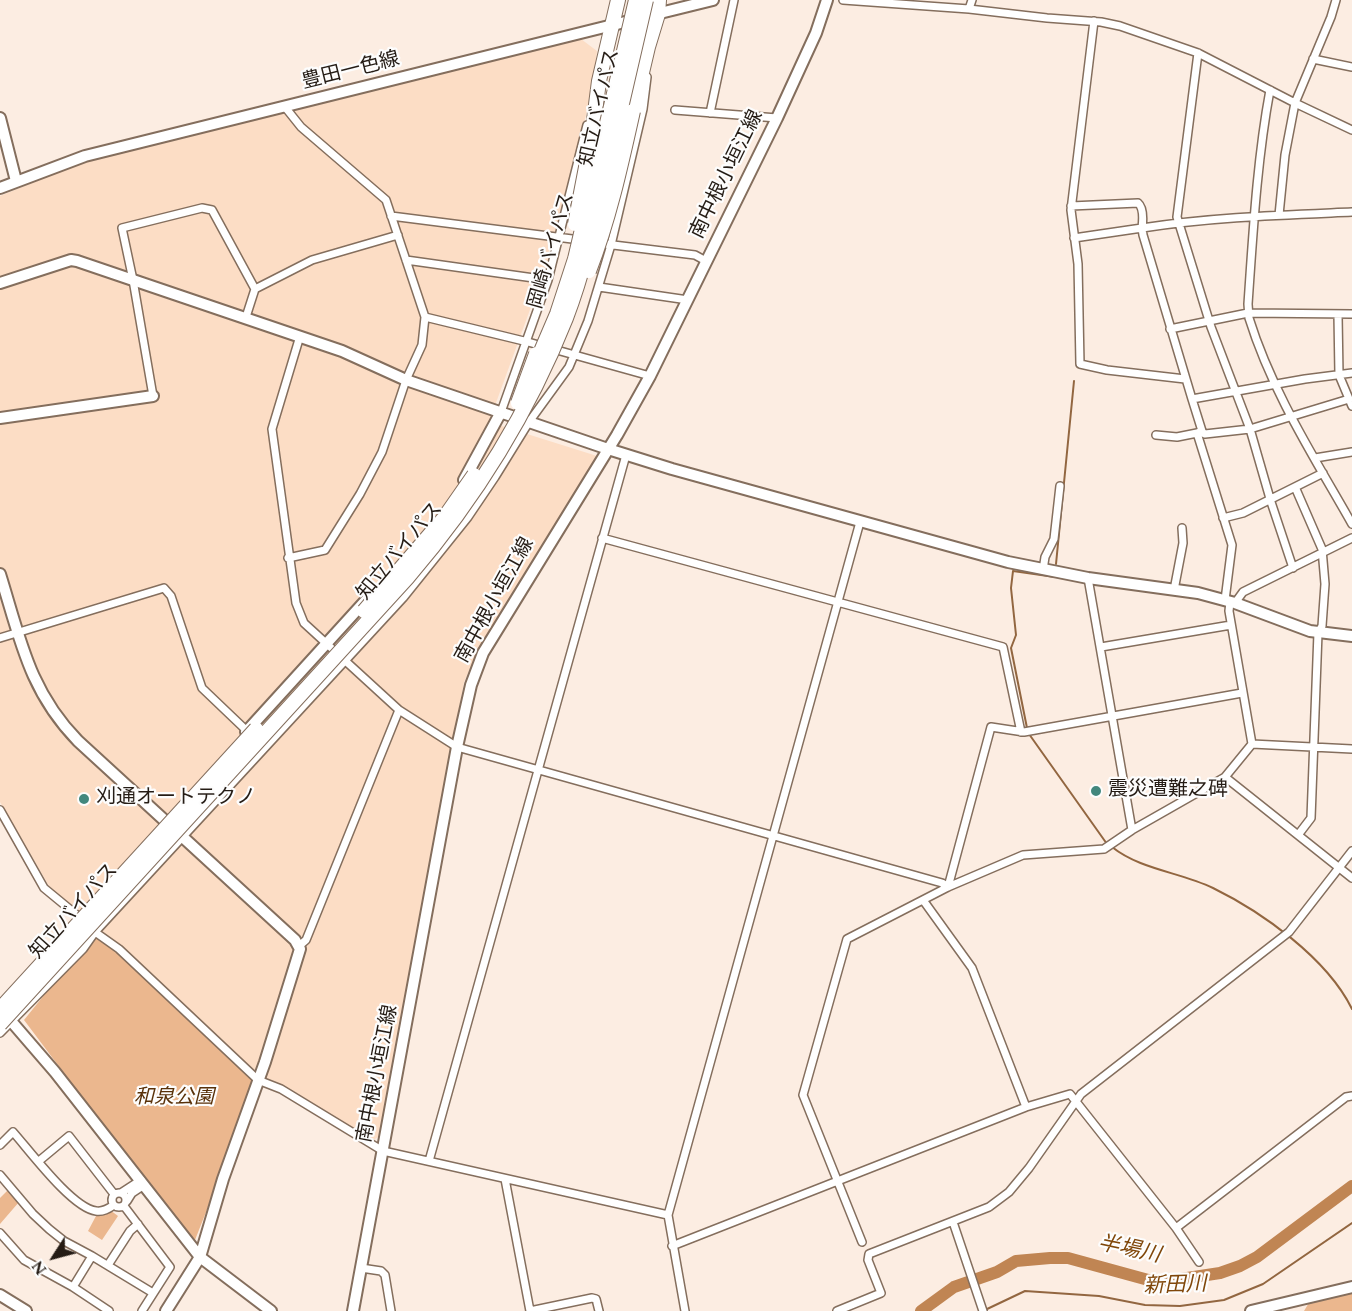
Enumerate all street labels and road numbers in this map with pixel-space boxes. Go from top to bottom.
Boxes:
street label: 知立バイパス [576,47,626,169]
street label: 豊田一色線 [300,48,402,96]
street label: 南中根小垣江線 [687,107,769,243]
street label: 岡崎バイパス [525,190,581,312]
street label: 知立バイパス [353,498,449,606]
street label: 南中根小垣江線 [452,534,540,668]
street label: 知立バイパス [26,859,124,965]
street label: 南中根小垣江線 [354,1003,404,1145]

